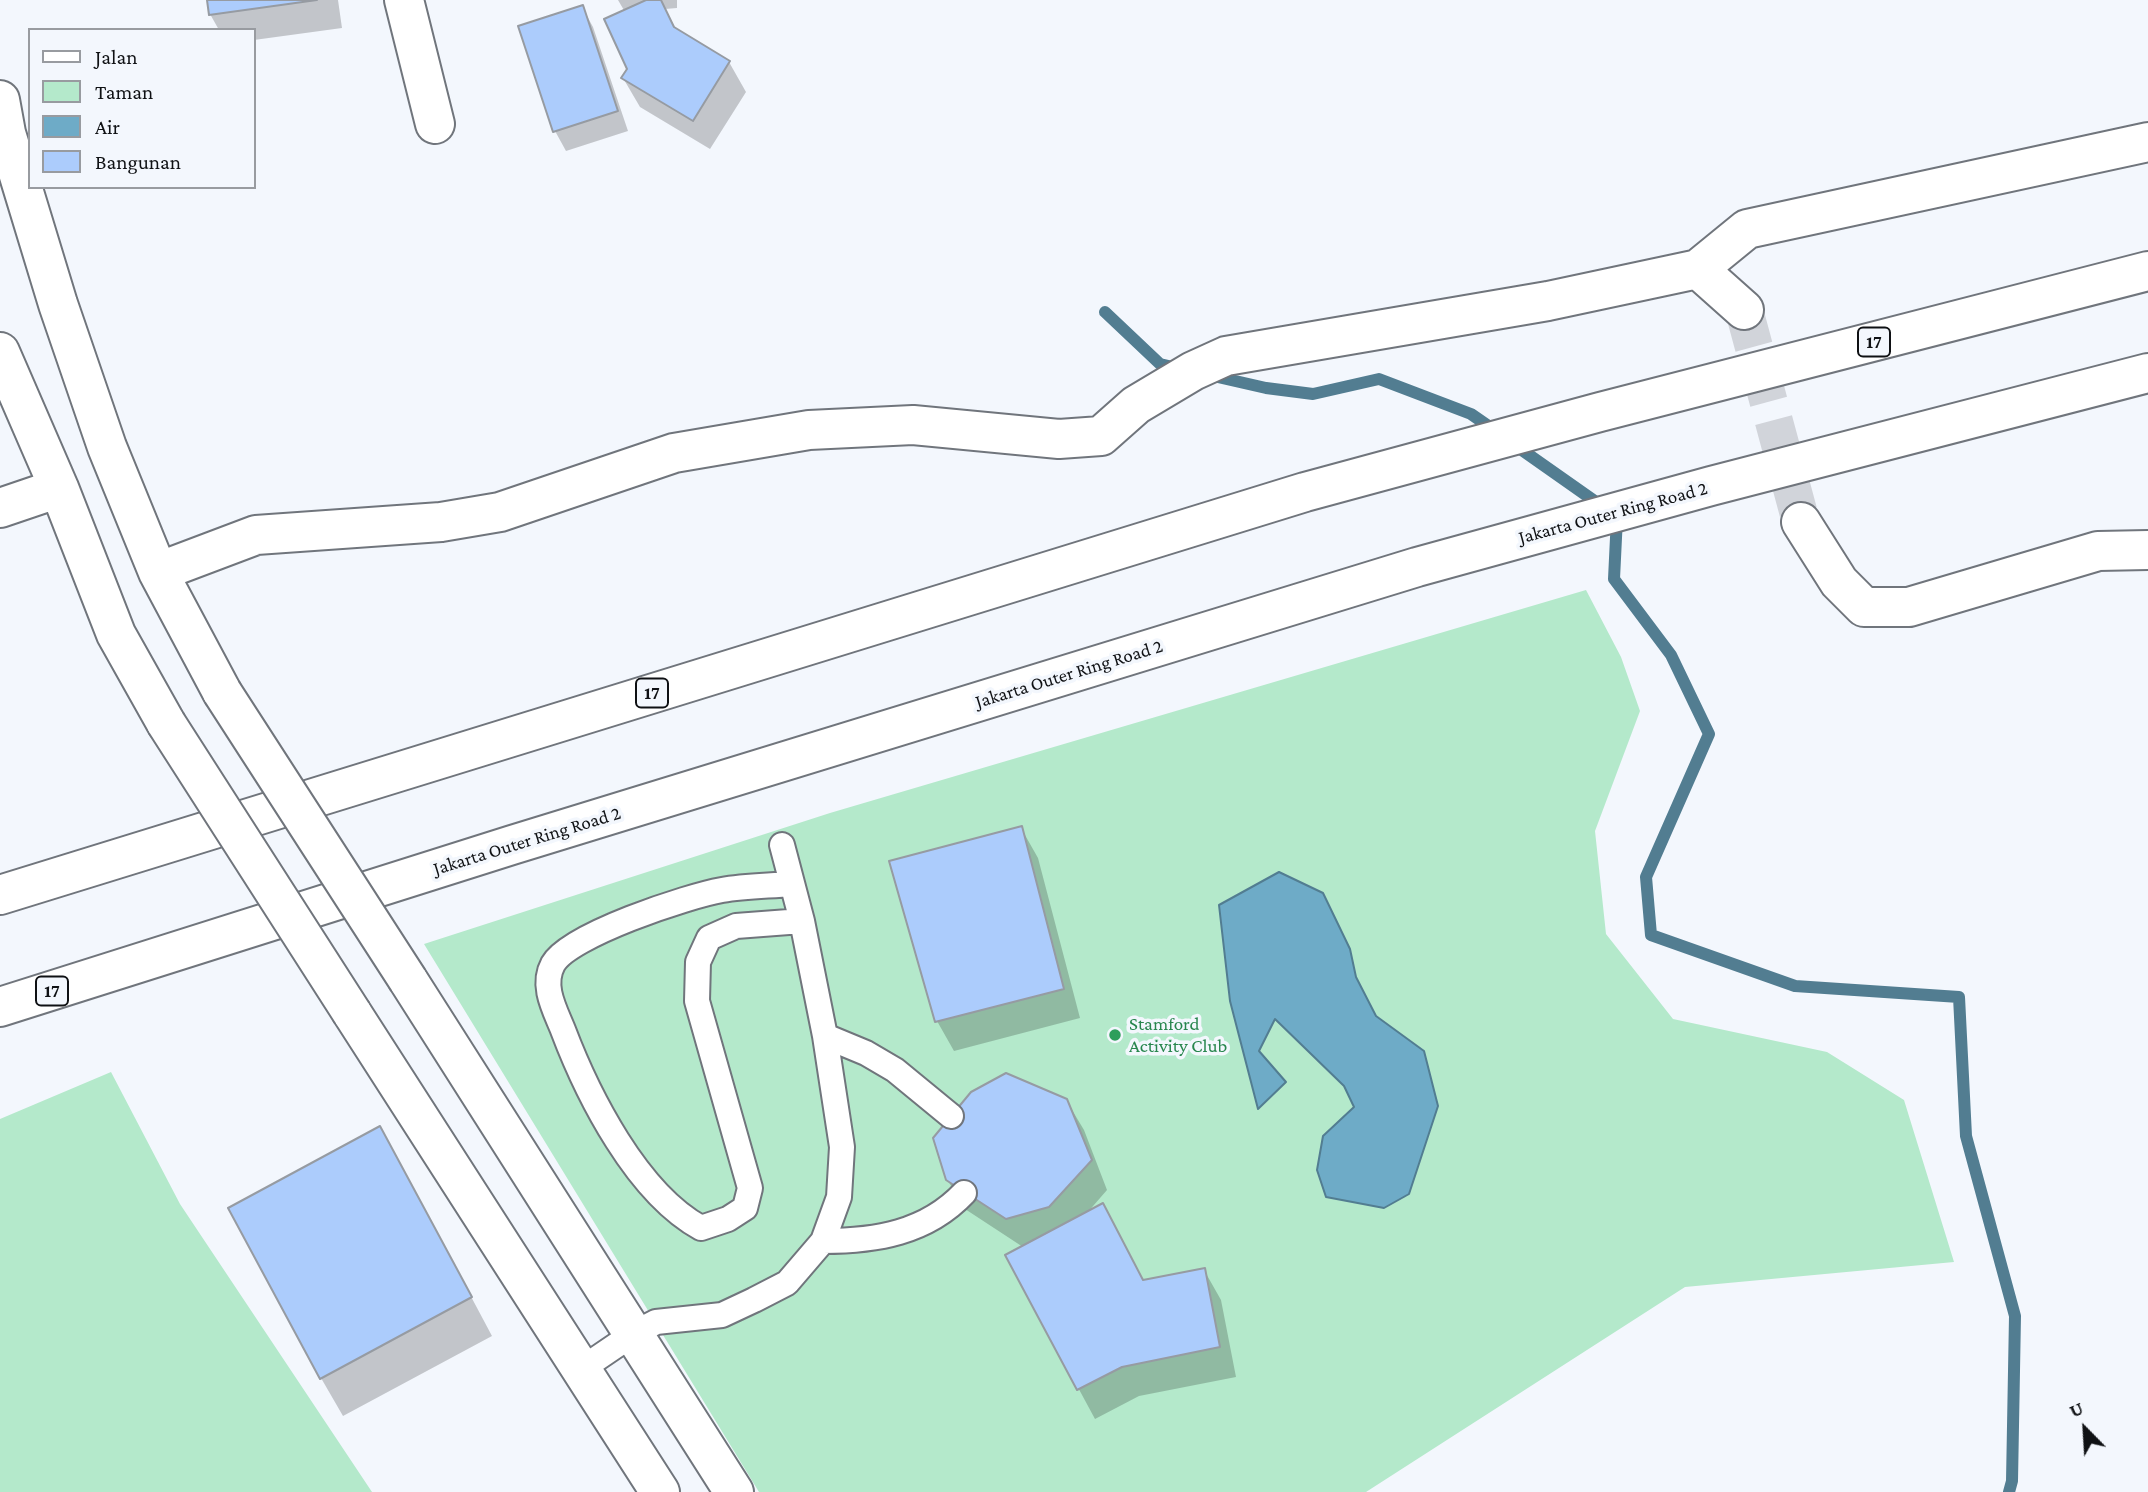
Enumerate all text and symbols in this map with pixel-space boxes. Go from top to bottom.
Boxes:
legend [28,28,256,189]
text: Jalan [95,45,137,69]
text: Taman [95,80,153,104]
text: Air [95,115,120,139]
text: Bangunan [95,150,181,174]
road number: 17 [1858,328,1890,356]
street label: Jakarta Outer Ring Road 2 [1516,477,1710,549]
street label: Jakarta Outer Ring Road 2 [973,635,1165,713]
road number: 17 [636,678,668,708]
street label: Jakarta Outer Ring Road 2 [431,802,623,880]
road number: 17 [36,976,68,1006]
place label: Stamford Activity Club [1129,1013,1227,1057]
marker: Stamford Activity Club [1107,1027,1123,1043]
north arrow [2050,1394,2120,1464]
text: U [2066,1397,2086,1422]

